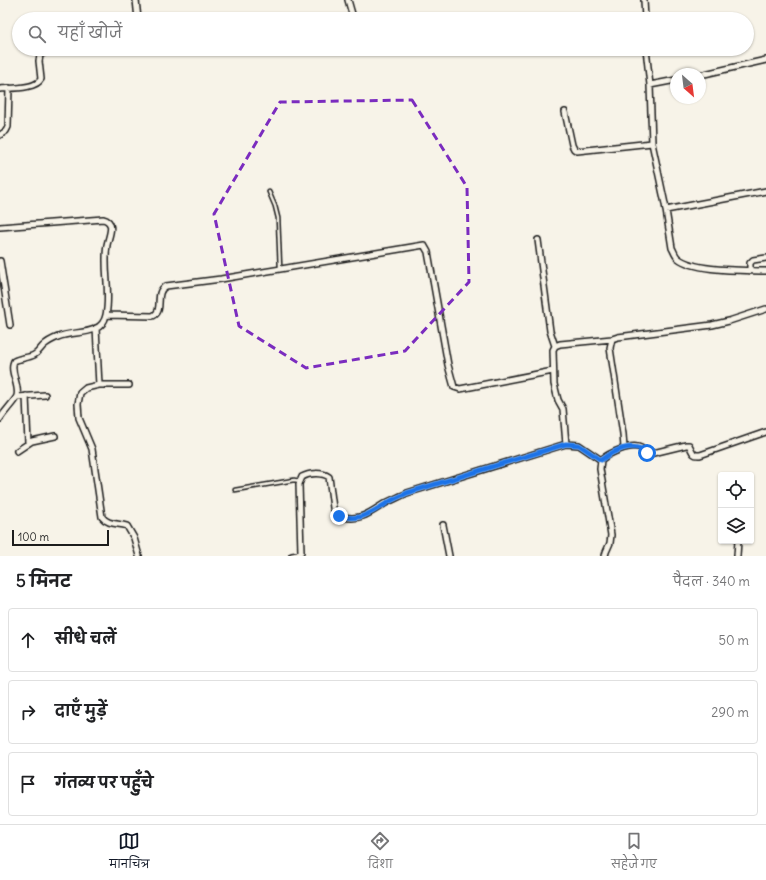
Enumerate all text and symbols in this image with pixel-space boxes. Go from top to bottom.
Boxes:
search box [12,12,754,56]
icon: search [26,23,48,45]
text: यहाँ खोजें [58,23,122,42]
north arrow [670,68,706,104]
route start [638,444,656,462]
map controls [718,472,754,544]
button: locate [718,472,754,508]
route end [330,507,348,525]
button: layers [718,508,754,544]
scale bar [12,528,109,547]
text: 100 m [18,530,49,544]
text: 5 मिनट [16,570,71,592]
text: पैदल · 340 m [673,573,750,590]
icon: ahead [17,629,39,651]
text: सीधे चलें [55,629,116,648]
text: 50 m [718,632,749,649]
icon: right [17,701,39,723]
text: दाएँ मुड़ें [55,701,107,720]
text: 290 m [711,704,749,721]
icon: arrive [17,773,39,795]
text: गंतव्य पर पहुँचे [55,773,153,792]
tab: मानचित्र [109,830,150,876]
tab: दिशा [368,830,393,876]
tab: सहेजे गए [611,830,657,876]

